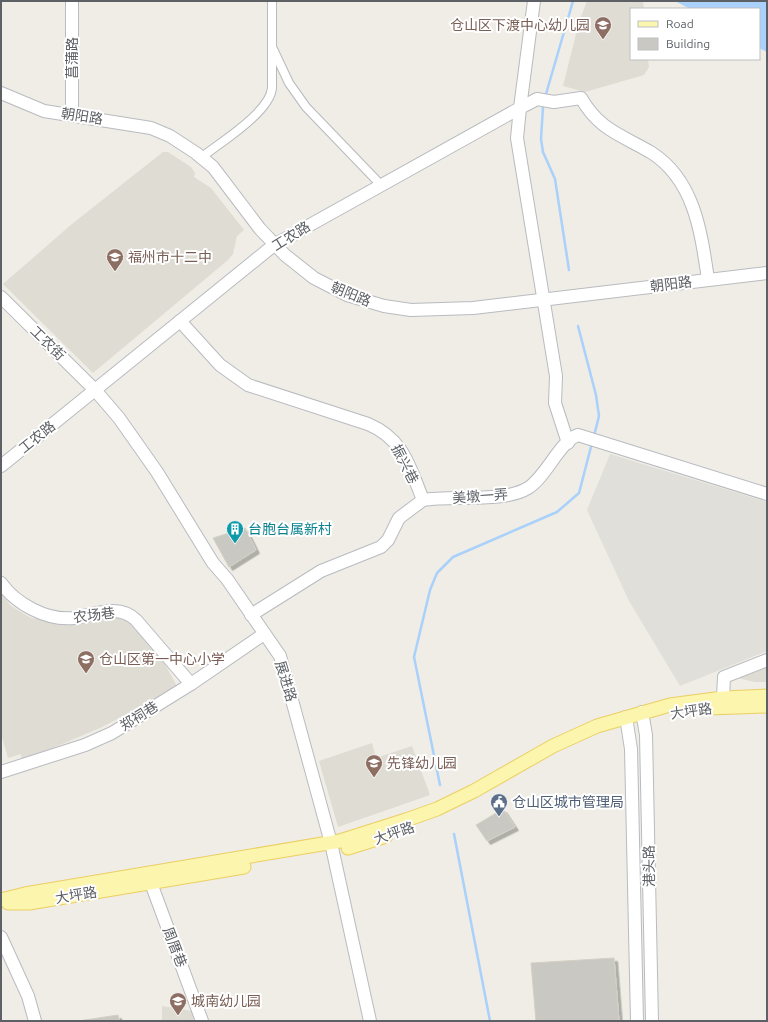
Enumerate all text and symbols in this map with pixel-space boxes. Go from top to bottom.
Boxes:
legend [630,8,760,60]
school or university icon: 仓山区下渡中心幼儿园 [593,15,613,40]
place label: 仓山区下渡中心幼儿园 [450,17,590,33]
text: Road [666,17,694,30]
street label: 菖蒲路 [64,37,80,79]
text: Building [666,37,710,50]
street label: 朝阳路 [60,105,104,127]
street label: 工农路 [269,218,313,254]
school or university icon: 福州市十二中 [105,247,125,272]
place label: 福州市十二中 [128,249,212,265]
street label: 朝阳路 [649,274,693,294]
street label: 朝阳路 [329,279,373,309]
street label: 工农街 [27,323,69,363]
street label: 工农路 [16,418,58,456]
street label: 振兴巷 [388,442,422,486]
street label: 美墩一弄 [452,486,508,506]
building icon: 台胞台属新村 [225,519,245,544]
place label: 台胞台属新村 [248,521,332,537]
street label: 农场巷 [72,605,116,625]
school or university icon: 仓山区第一中心小学 [76,649,96,674]
place label: 仓山区第一中心小学 [99,651,225,667]
street label: 展进路 [272,659,300,703]
street label: 郑祠巷 [117,698,161,734]
street label: 大坪路 [669,700,713,722]
school or university icon: 先锋幼儿园 [364,753,384,778]
place label: 先锋幼儿园 [387,755,457,771]
public building icon: 仓山区城市管理局 [489,792,509,817]
place label: 仓山区城市管理局 [512,794,624,810]
street label: 大坪路 [372,819,416,847]
street label: 港头路 [641,845,657,887]
street label: 大坪路 [54,884,98,906]
street label: 周厝巷 [160,925,190,969]
school or university icon: 城南幼儿园 [168,991,188,1016]
place label: 城南幼儿园 [191,993,261,1009]

